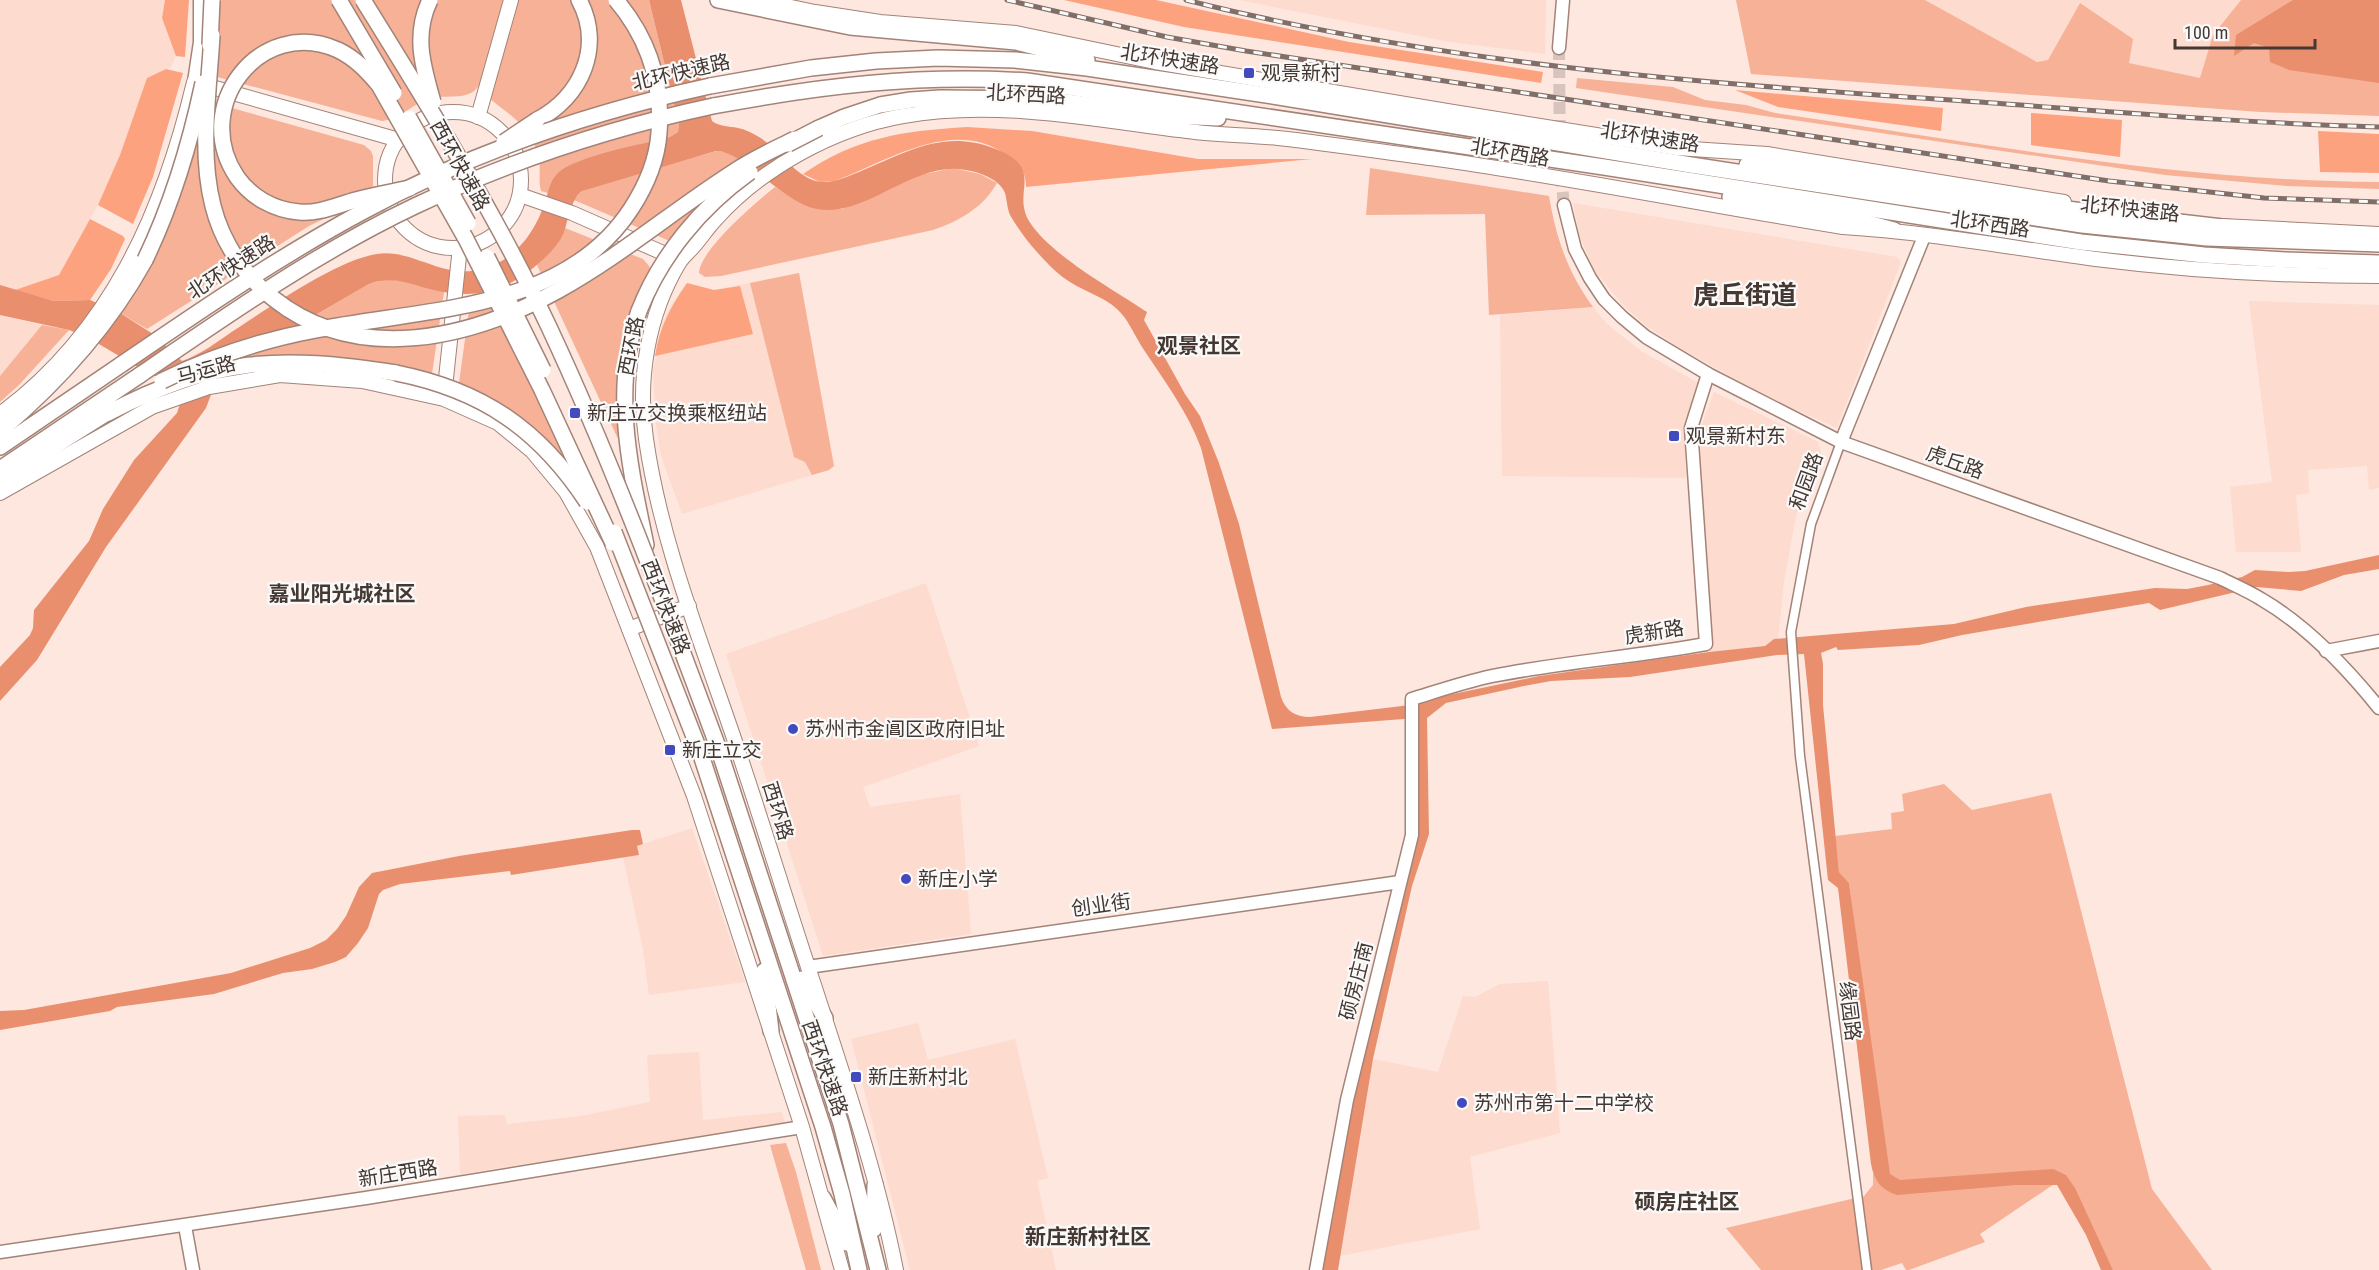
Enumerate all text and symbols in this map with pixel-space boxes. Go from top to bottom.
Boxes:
scale bar [2175,12,2314,50]
text: 100 m [2184,22,2228,43]
street label: 北环快速路 [1119,39,1221,79]
street label: 北环快速路 [630,49,732,95]
place label: 观景新村 [1261,61,1341,85]
marker: 观景新村 [1242,66,1256,80]
street label: 北环西路 [985,80,1067,108]
street label: 西环快速路 [425,115,495,215]
street label: 北环快速路 [1599,117,1701,157]
street label: 北环西路 [1469,133,1551,171]
street label: 北环快速路 [2079,192,2181,226]
street label: 北环西路 [1949,207,2031,241]
street label: 北环快速路 [183,230,279,304]
district label: 虎丘街道 [1693,280,1797,310]
street label: 西环路 [613,314,649,378]
district label: 观景社区 [1157,334,1241,358]
street label: 马运路 [174,351,238,389]
place label: 新庄立交换乘枢纽站 [587,401,767,425]
marker: 新庄立交换乘枢纽站 [568,406,582,420]
place label: 观景新村东 [1686,424,1786,448]
marker: 观景新村东 [1667,429,1681,443]
street label: 虎丘路 [1923,440,1987,484]
street label: 和园路 [1784,449,1828,513]
street label: 西环快速路 [637,556,695,658]
district label: 嘉业阳光城社区 [269,582,416,606]
street label: 虎新路 [1622,615,1686,649]
place label: 苏州市金阊区政府旧址 [805,717,1005,741]
marker: 苏州市金阊区政府旧址 [786,722,800,736]
place label: 新庄立交 [682,738,762,762]
marker: 新庄立交 [663,743,677,757]
street label: 西环路 [758,779,798,843]
place label: 新庄小学 [918,867,998,891]
marker: 新庄小学 [899,872,913,886]
street label: 创业街 [1070,889,1132,921]
street label: 硕房庄南 [1335,939,1377,1023]
street label: 缘园路 [1834,980,1866,1042]
street label: 西环快速路 [797,1017,853,1119]
place label: 新庄新村北 [868,1065,968,1089]
marker: 新庄新村北 [849,1070,863,1084]
place label: 苏州市第十二中学校 [1474,1091,1654,1115]
marker: 苏州市第十二中学校 [1455,1096,1469,1110]
street label: 新庄西路 [357,1155,439,1191]
district label: 硕房庄社区 [1635,1190,1740,1214]
district label: 新庄新村社区 [1025,1225,1151,1249]

